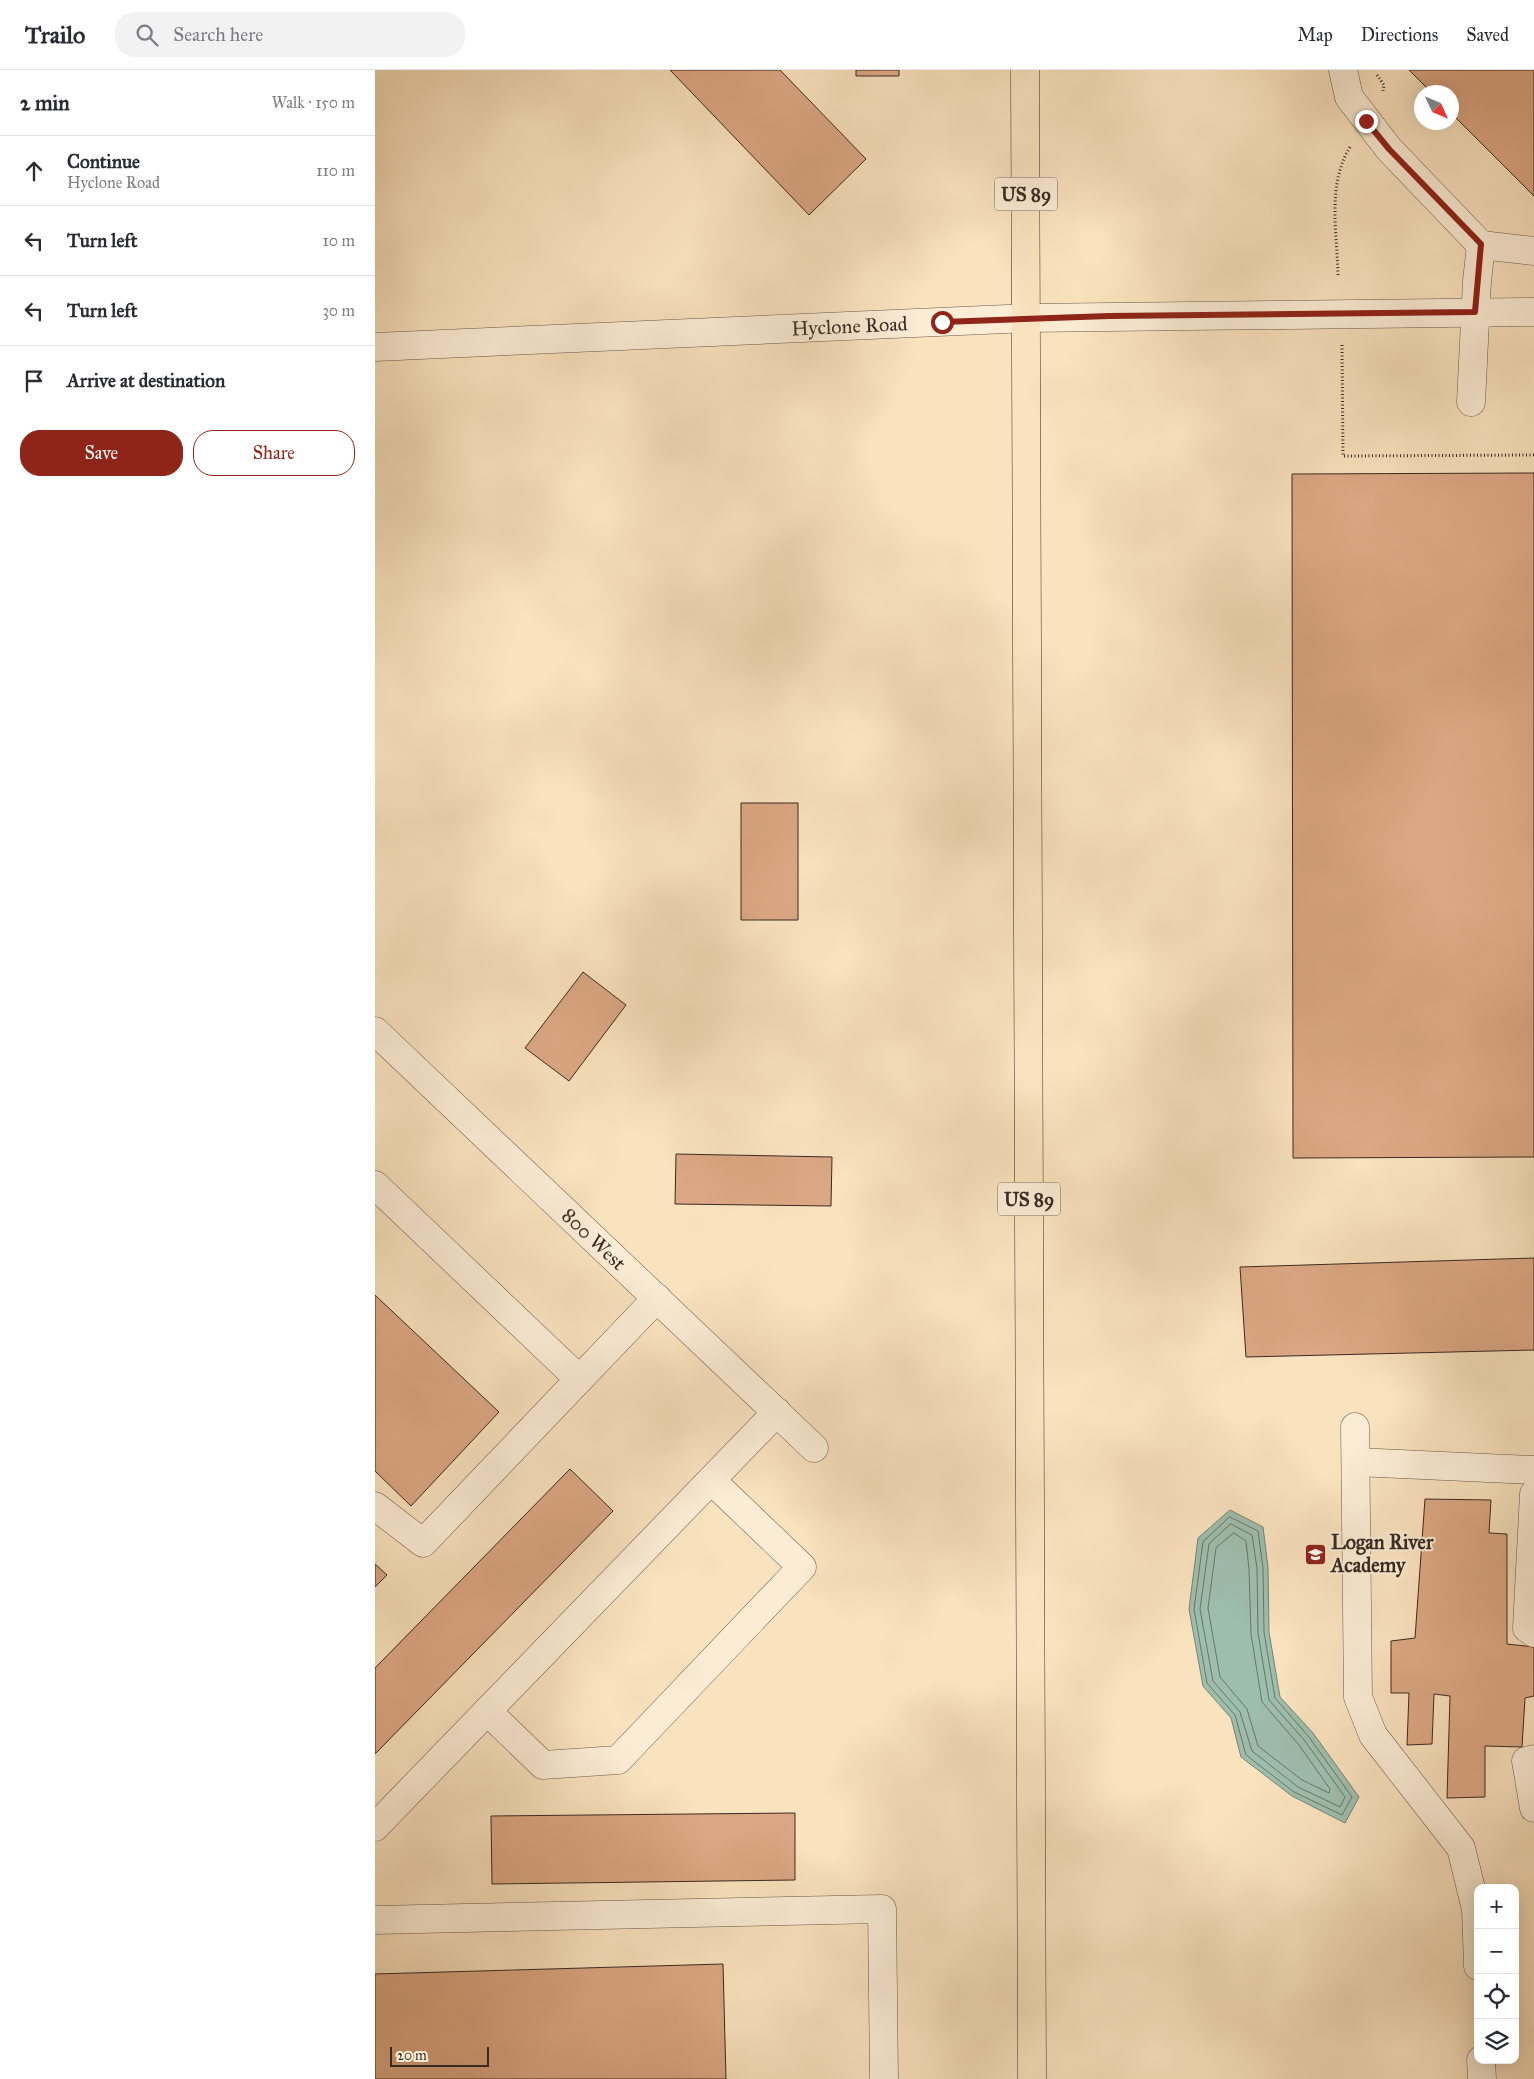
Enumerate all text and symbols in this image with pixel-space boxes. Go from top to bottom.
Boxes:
search box [115,12,465,57]
text: Trailo [25,20,85,50]
icon: search [133,21,161,49]
text: Search here [173,23,263,46]
text: Map [1297,24,1333,46]
text: Directions [1361,24,1438,46]
text: Saved [1466,24,1509,46]
north arrow [1414,85,1459,130]
text: 2 min [20,90,70,116]
text: Walk · 150 m [272,93,355,112]
route end [1355,110,1378,133]
text: Continue [67,150,140,173]
icon: ahead [20,157,48,185]
text: 110 m [316,161,355,180]
text: Hyclone Road [67,173,160,192]
road number: US 89 [995,178,1057,210]
icon: left [20,227,48,255]
text: Turn left [67,229,137,252]
text: 10 m [323,231,355,250]
icon: left [20,297,48,325]
text: Turn left [67,299,137,322]
text: 30 m [322,301,355,320]
street label: Hyclone Road [791,311,908,340]
route start [931,311,954,334]
icon: arrive [20,367,48,395]
text: Arrive at destination [67,369,225,392]
button: Save [20,430,183,476]
button: Share [193,430,355,476]
road number: US 89 [998,1182,1060,1216]
street label: 800 West [557,1203,631,1275]
place label: Logan River Academy [1329,1530,1434,1578]
school or university icon: Logan River Academy [1303,1542,1327,1566]
map controls [1474,1884,1519,2064]
button: + [1474,1884,1519,1929]
button: − [1474,1929,1519,1974]
button: locate [1474,1974,1519,2019]
button: layers [1474,2019,1519,2064]
scale bar [390,2044,489,2067]
text: 20 m [397,2047,427,2064]

